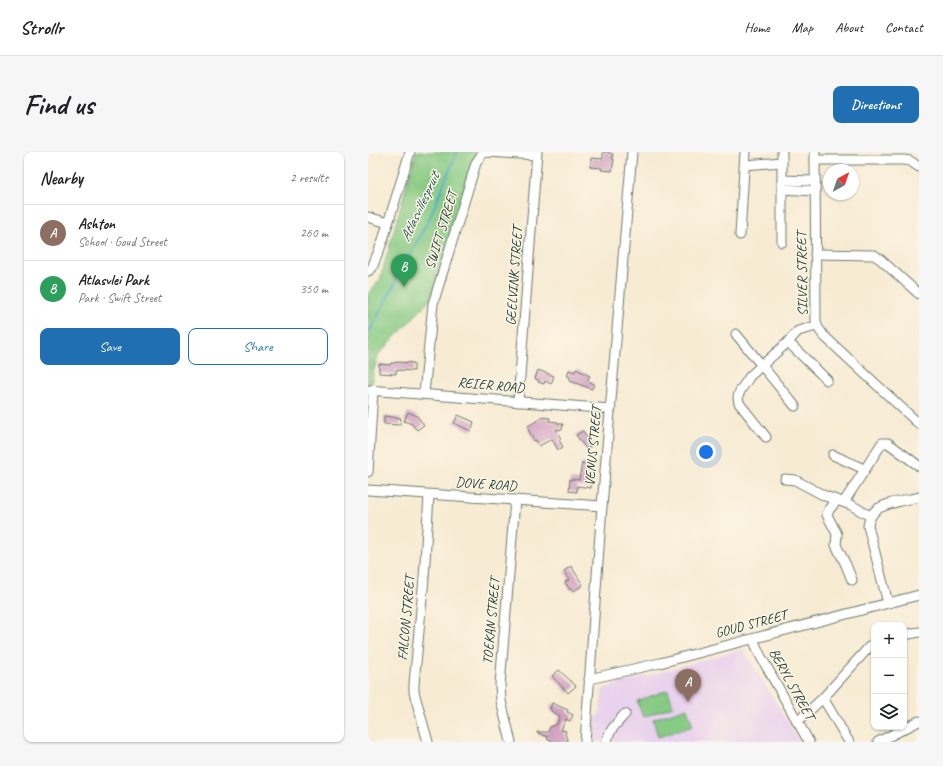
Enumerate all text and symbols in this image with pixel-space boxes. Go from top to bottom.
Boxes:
text: Strollr [20,16,63,40]
text: Home [744,19,770,36]
text: Map [792,19,813,36]
text: About [835,19,863,36]
text: Contact [885,19,923,36]
button: Directions [833,86,919,123]
text: Find us [24,87,94,122]
north arrow [823,164,859,200]
water label: Atlasvillespruit [396,167,446,245]
text: Nearby [40,168,83,189]
text: 2 results [290,170,328,186]
street label: SWIFT STREET [421,186,462,271]
text: Ashton [78,215,115,234]
street label: GEELVINK STREET [502,222,526,326]
text: A [50,225,56,241]
text: 260 m [300,225,328,241]
street label: SILVER STREET [793,228,811,316]
text: School · Goud Street [78,234,167,250]
pin: B [391,254,417,287]
text: Atlasvlei Park [78,271,149,290]
text: B [50,281,56,297]
text: 350 m [300,281,328,297]
text: Park · Swift Street [78,290,161,306]
button: Save [40,328,180,365]
button: Share [188,328,328,365]
street label: REIER ROAD [457,374,527,397]
street label: VENUS STREET [581,402,605,487]
your location [696,442,716,462]
street label: DOVE ROAD [455,473,519,495]
street label: FALCON STREET [394,571,418,661]
street label: TOEKAN STREET [479,573,504,665]
street label: GOUD STREET [713,605,792,642]
map controls [871,622,907,730]
button: + [871,622,907,658]
street label: BERYL STREET [765,645,820,726]
button: − [871,658,907,694]
pin: A [675,669,701,702]
button: layers [871,694,907,730]

